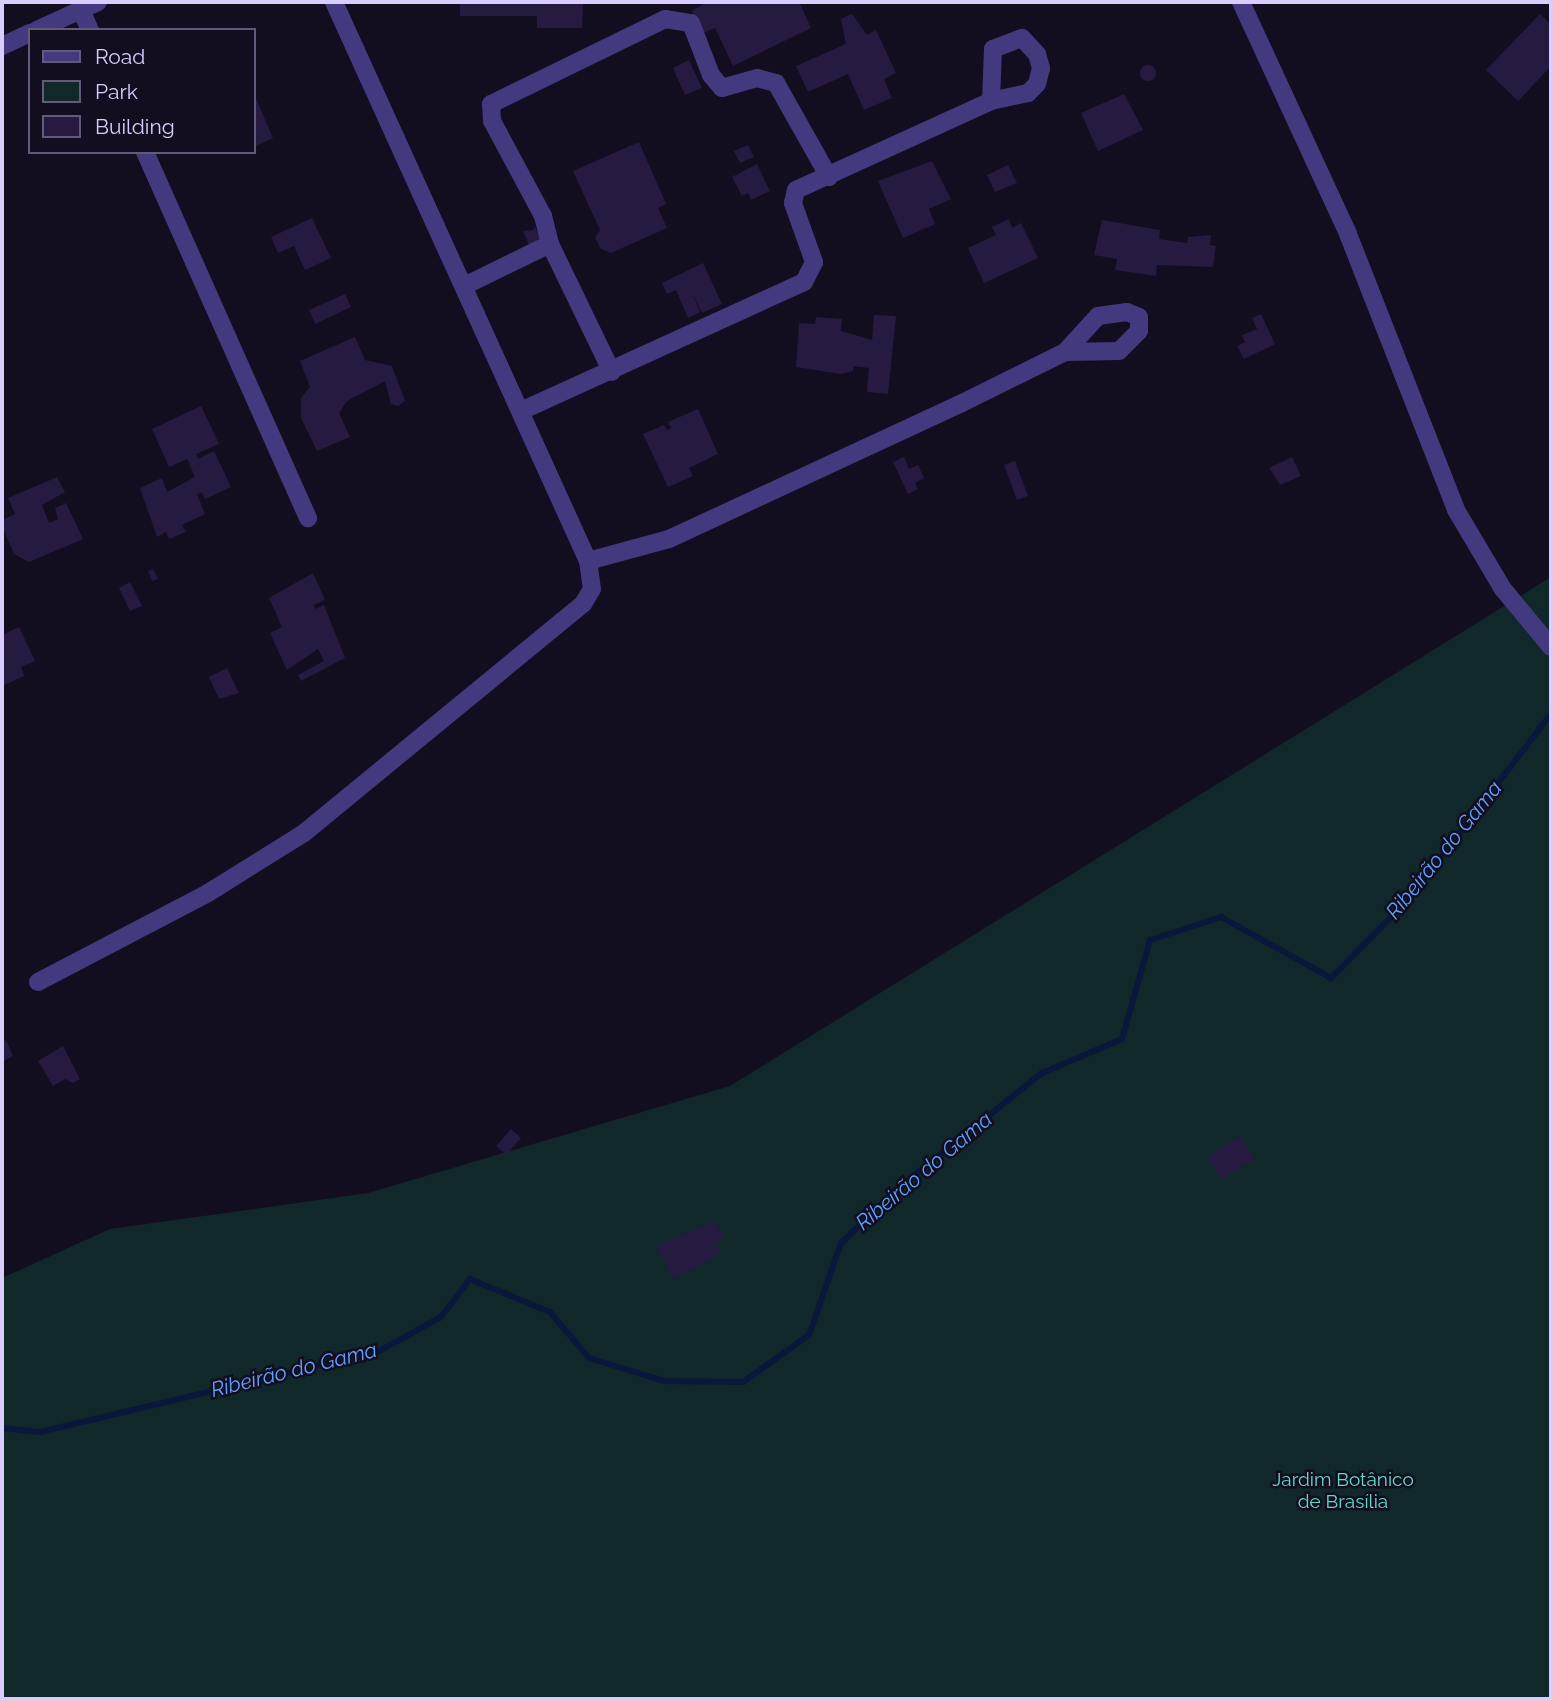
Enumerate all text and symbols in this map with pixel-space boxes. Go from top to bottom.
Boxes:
legend [28,28,256,154]
text: Road [95,44,145,69]
text: Park [95,79,138,104]
text: Building [95,114,175,139]
water label: Ribeirão do Gama [1381,776,1507,924]
water label: Ribeirão do Gama [851,1107,997,1235]
water label: Ribeirão do Gama [208,1337,380,1403]
park label: Jardim Botânico de Brasília [1272,1469,1414,1513]

